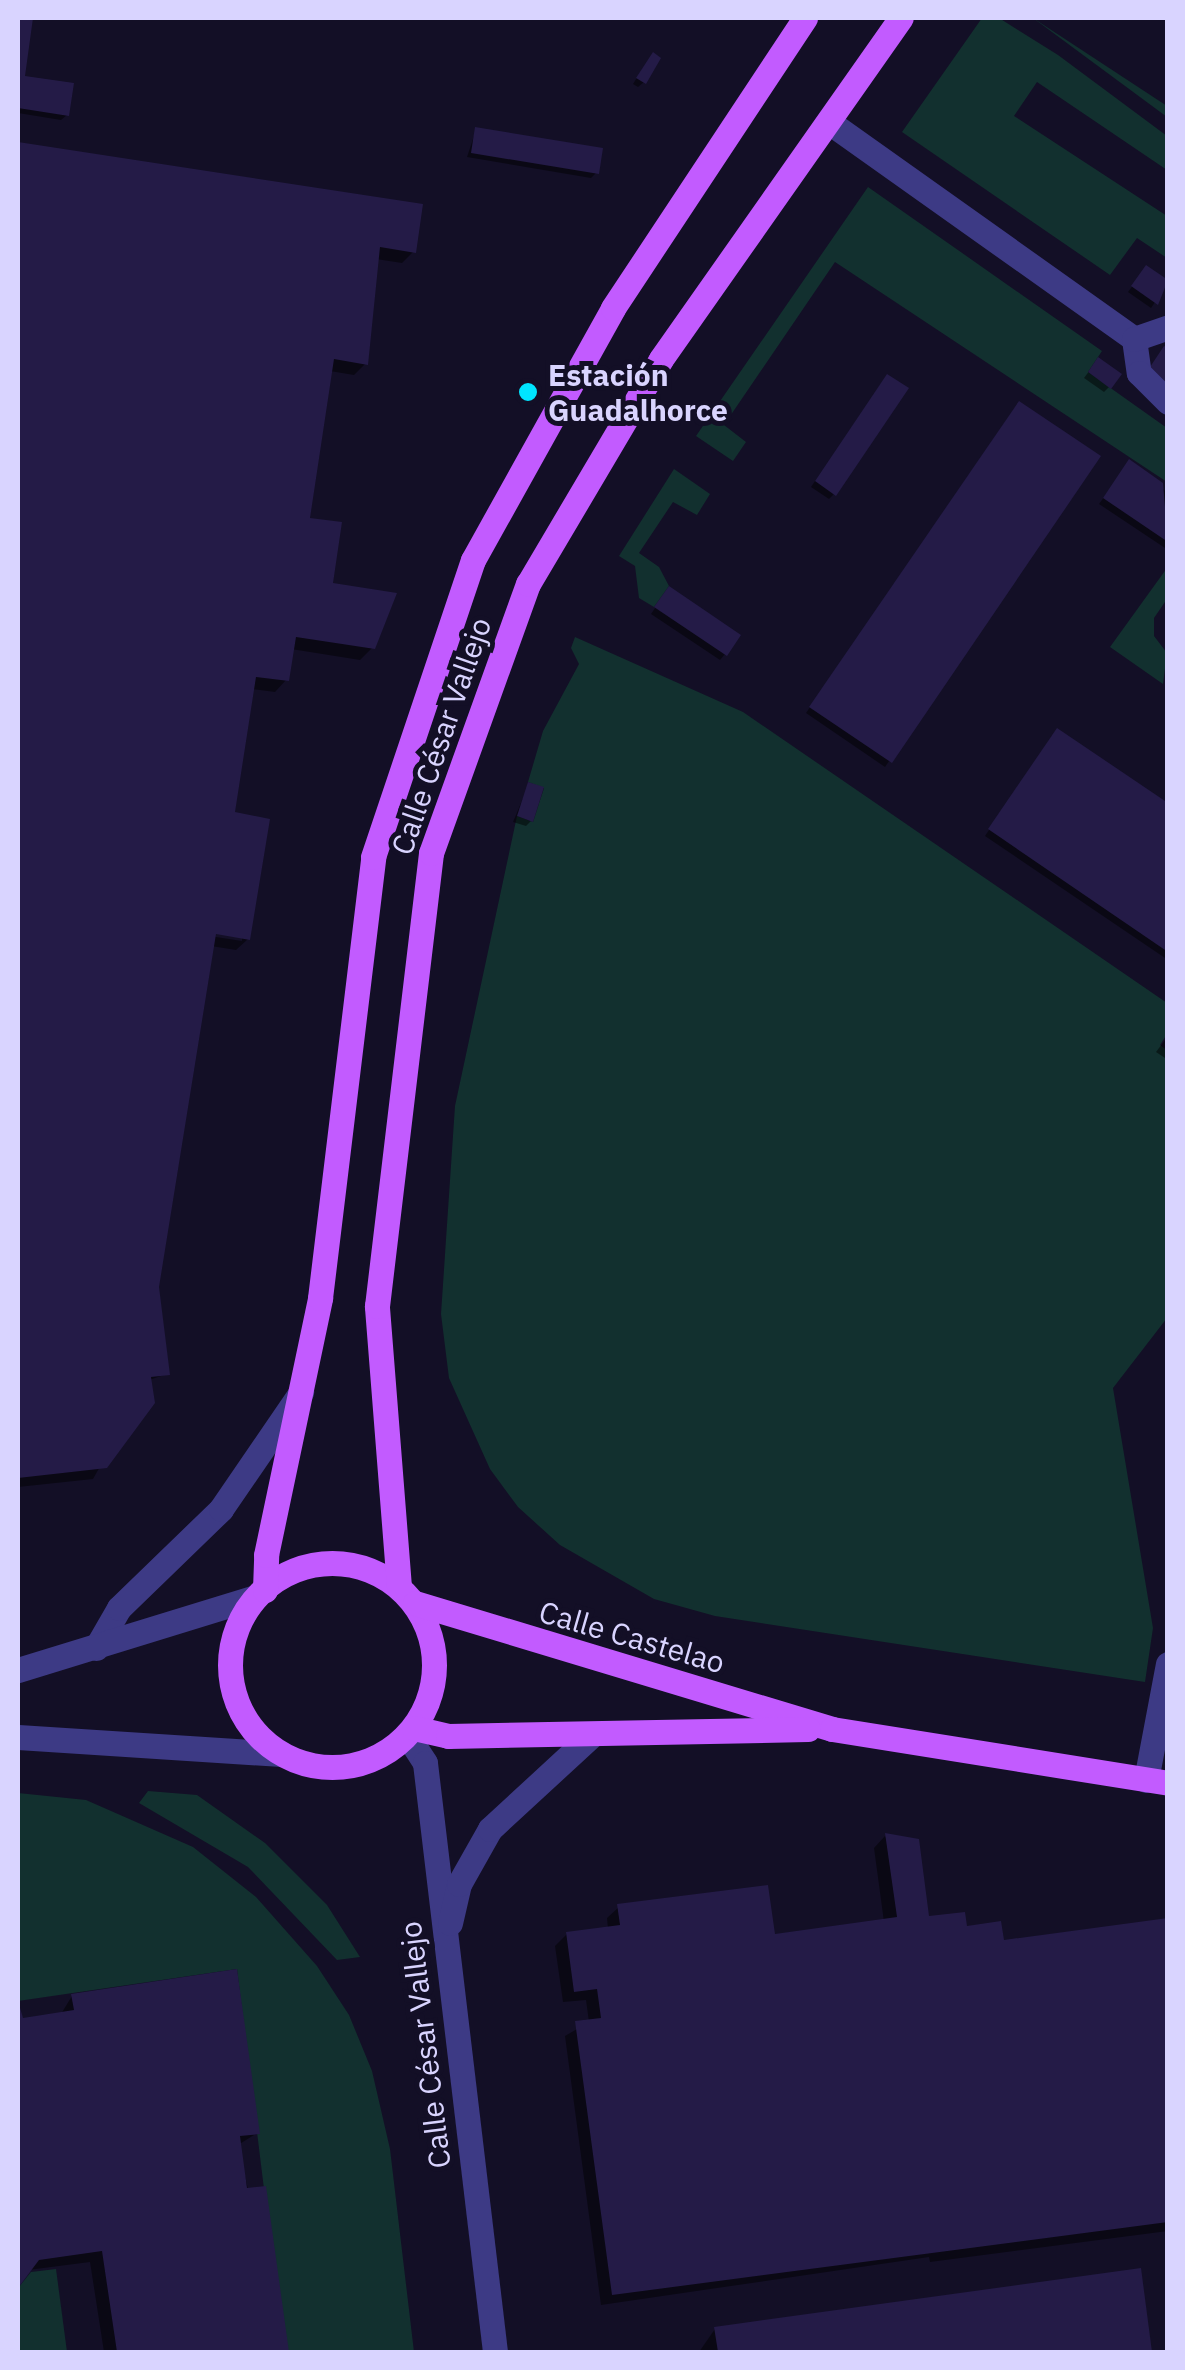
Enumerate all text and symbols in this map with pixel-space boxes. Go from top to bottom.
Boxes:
place label: Estación Guadalhorce [548,357,728,428]
marker: Estación Guadalhorce [517,381,539,403]
street label: Calle César Vallejo [384,613,498,859]
street label: Calle Castelao [535,1593,729,1681]
street label: Calle César Vallejo [392,1919,458,2171]

